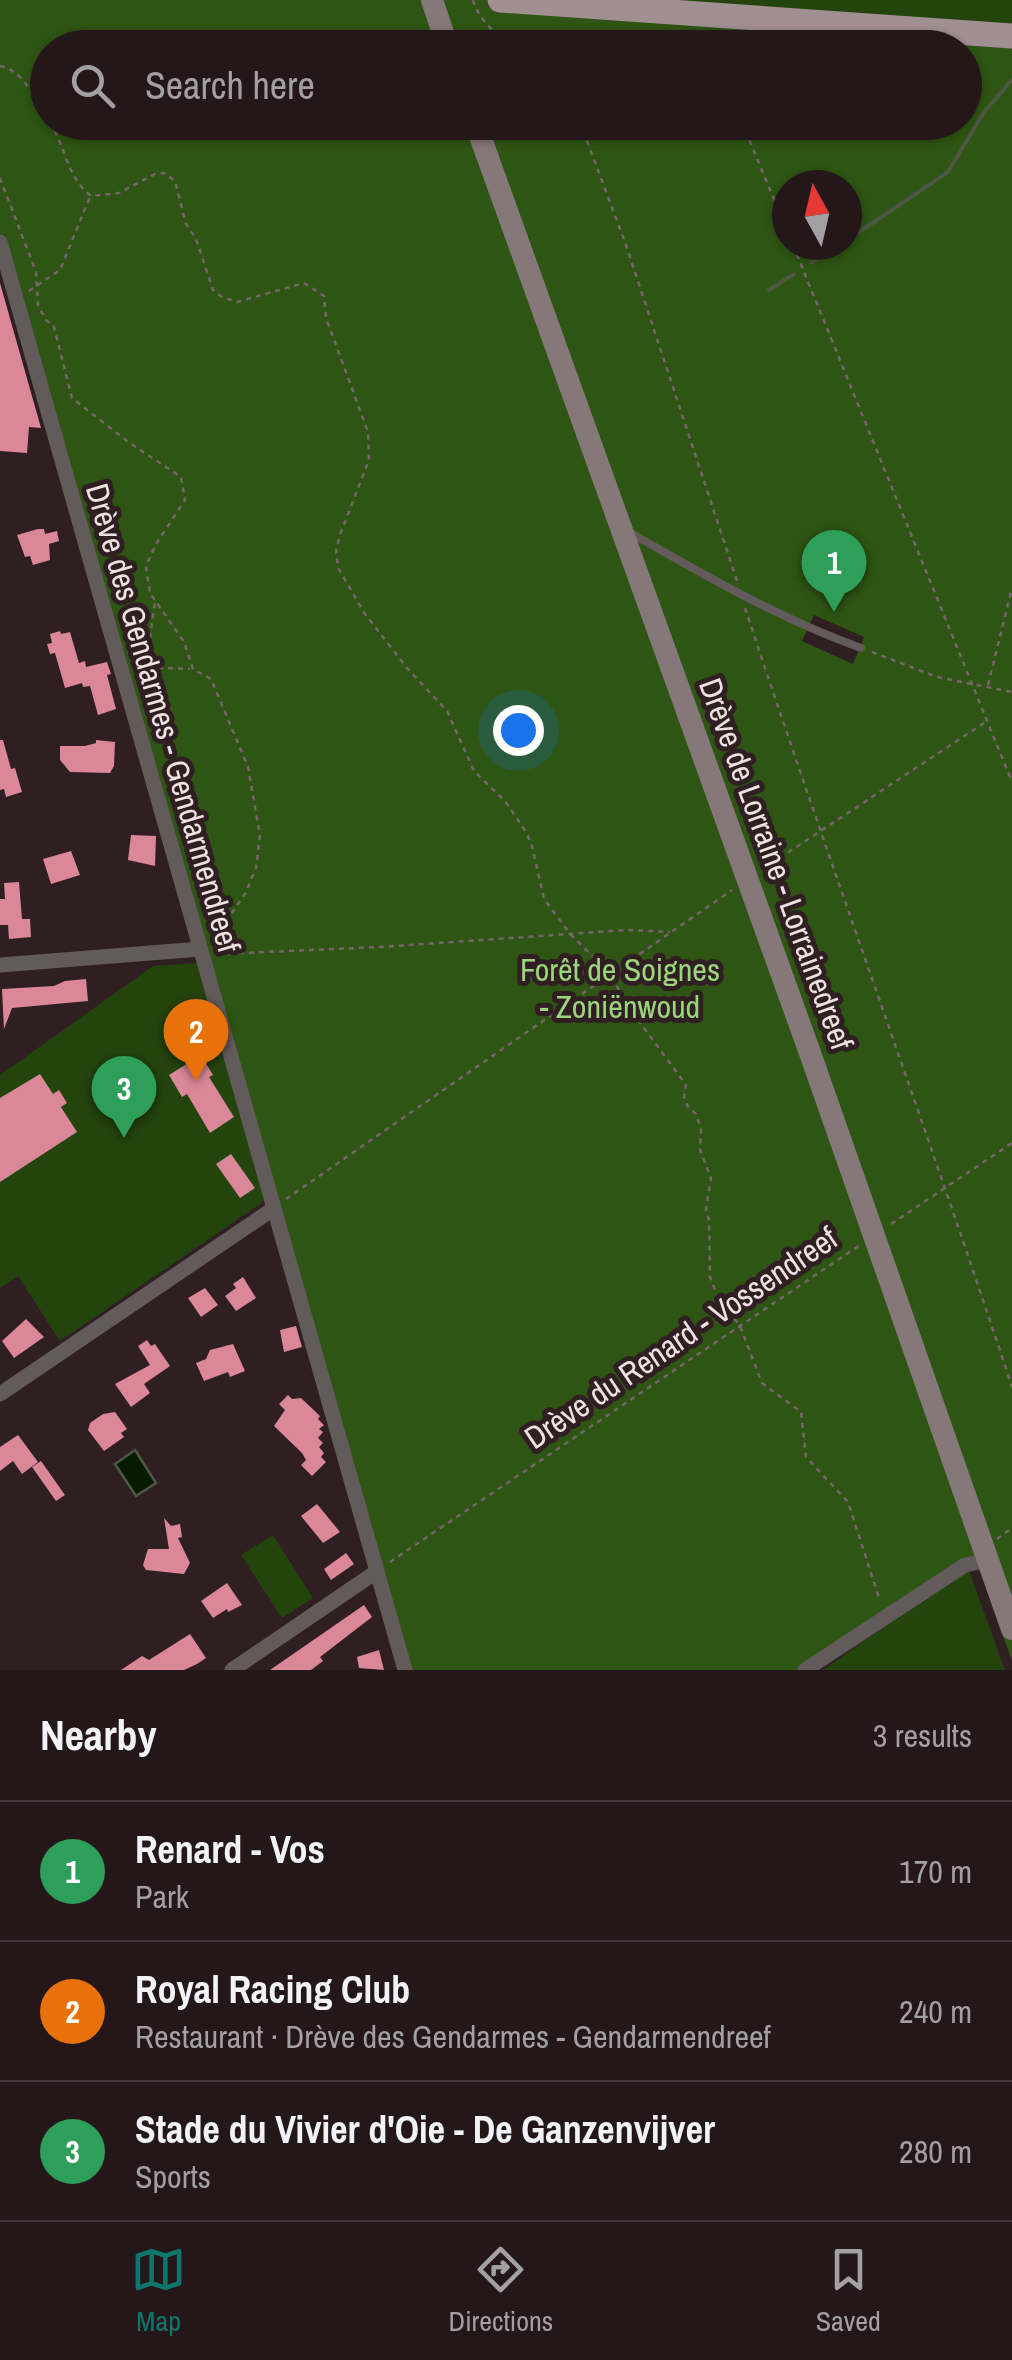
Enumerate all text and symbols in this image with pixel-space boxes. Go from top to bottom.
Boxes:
search box [30,30,982,140]
icon: search [65,58,120,113]
text: Search here [145,60,315,111]
north arrow [772,170,862,260]
street label: Drève des Gendarmes - Gendarmendreef [76,479,251,958]
pin: 1 [802,530,866,612]
street label: Drève de Lorraine - Lorrainedreef [689,672,864,1056]
your location [493,705,544,756]
park label: Forêt de Soignes - Zoniënwoud [520,948,720,1028]
pin: 2 [164,998,228,1081]
pin: 3 [92,1056,156,1138]
street label: Drève du Renard - Vossendreef [516,1216,846,1459]
text: Nearby [40,1707,157,1763]
text: 3 results [873,1714,972,1757]
text: Renard - Vos [135,1824,325,1875]
text: 1 [65,1850,80,1893]
text: 170 m [899,1850,972,1893]
text: Park [135,1875,189,1918]
text: Royal Racing Club [135,1964,410,2015]
text: 2 [65,1990,80,2033]
text: 240 m [899,1990,972,2033]
text: Restaurant · Drève des Gendarmes - Gendarmendreef [135,2015,771,2058]
text: Stade du Vivier d'Oie - De Ganzenvijver [135,2104,715,2155]
text: 3 [65,2130,80,2173]
text: 280 m [899,2130,972,2173]
text: Sports [135,2155,211,2198]
tab: Map [131,2242,186,2340]
tab: Directions [449,2242,553,2340]
tab: Saved [816,2242,881,2340]

